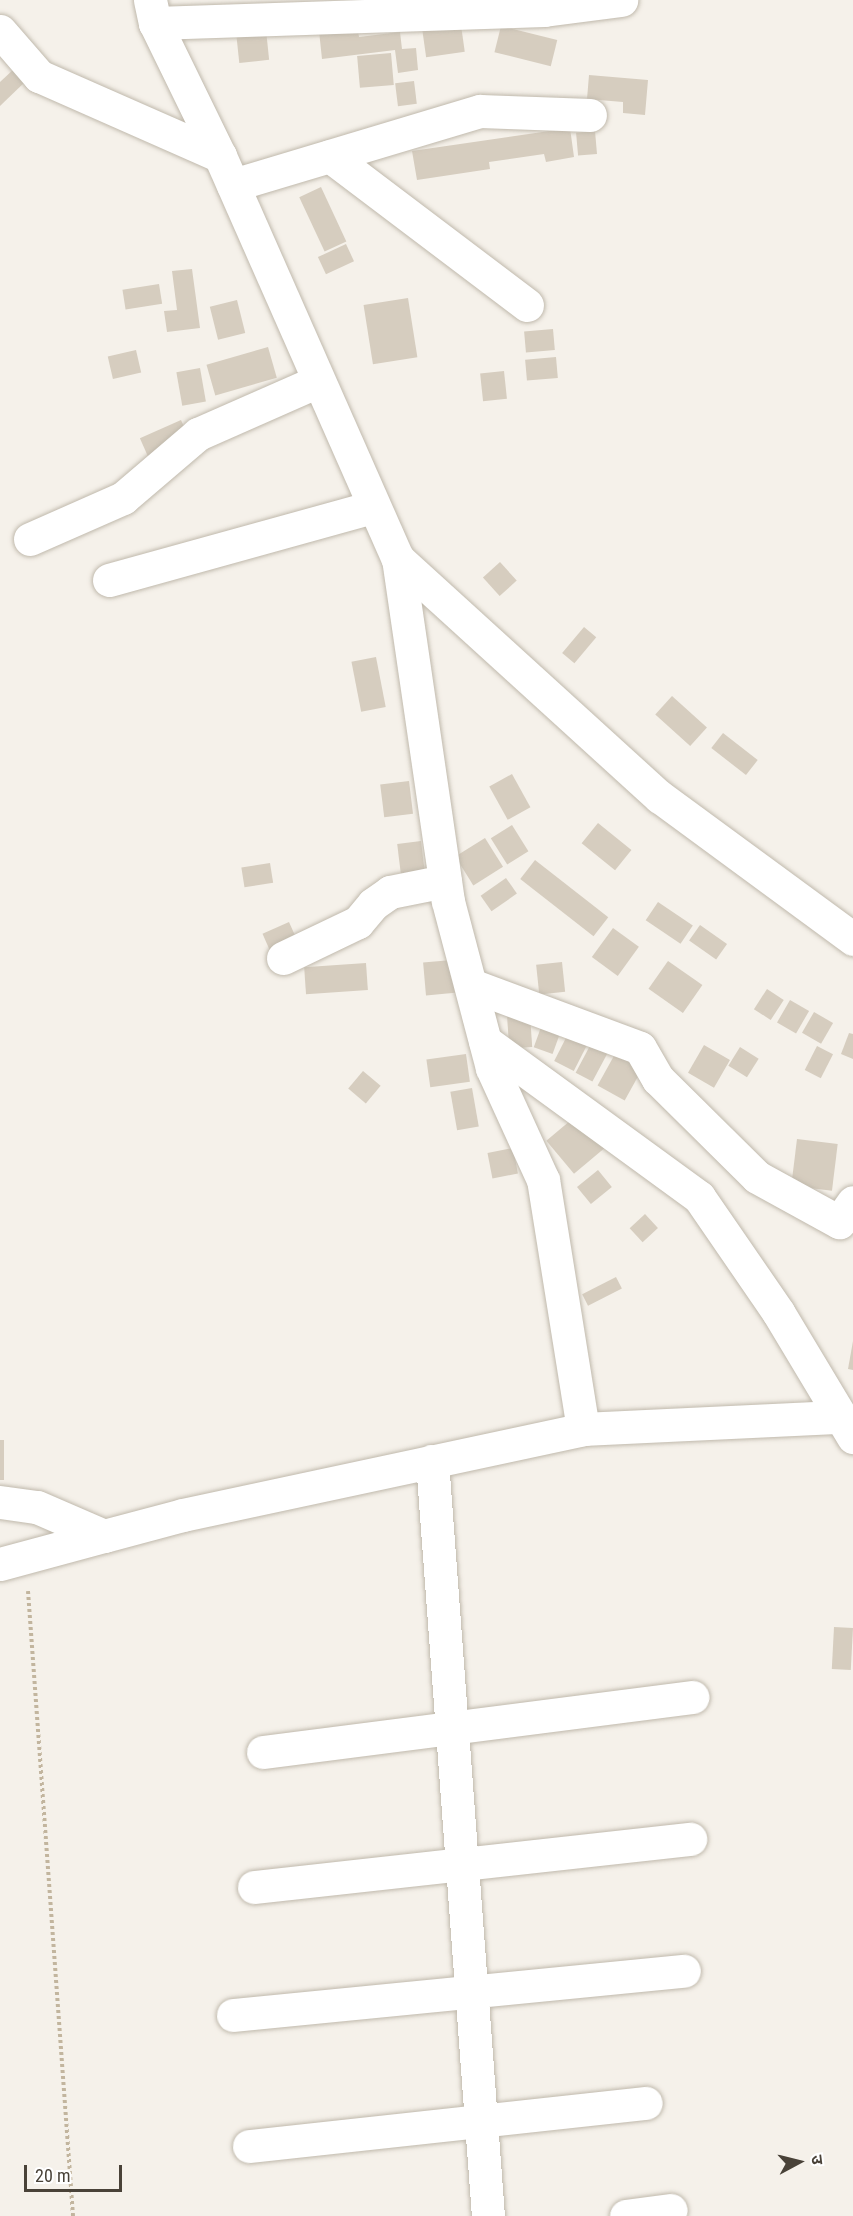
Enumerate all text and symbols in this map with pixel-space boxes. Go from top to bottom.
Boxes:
north arrow [769,2132,829,2192]
scale bar [27,2153,124,2191]
text: उ [807,2154,827,2166]
text: 20 m [35,2165,70,2186]

